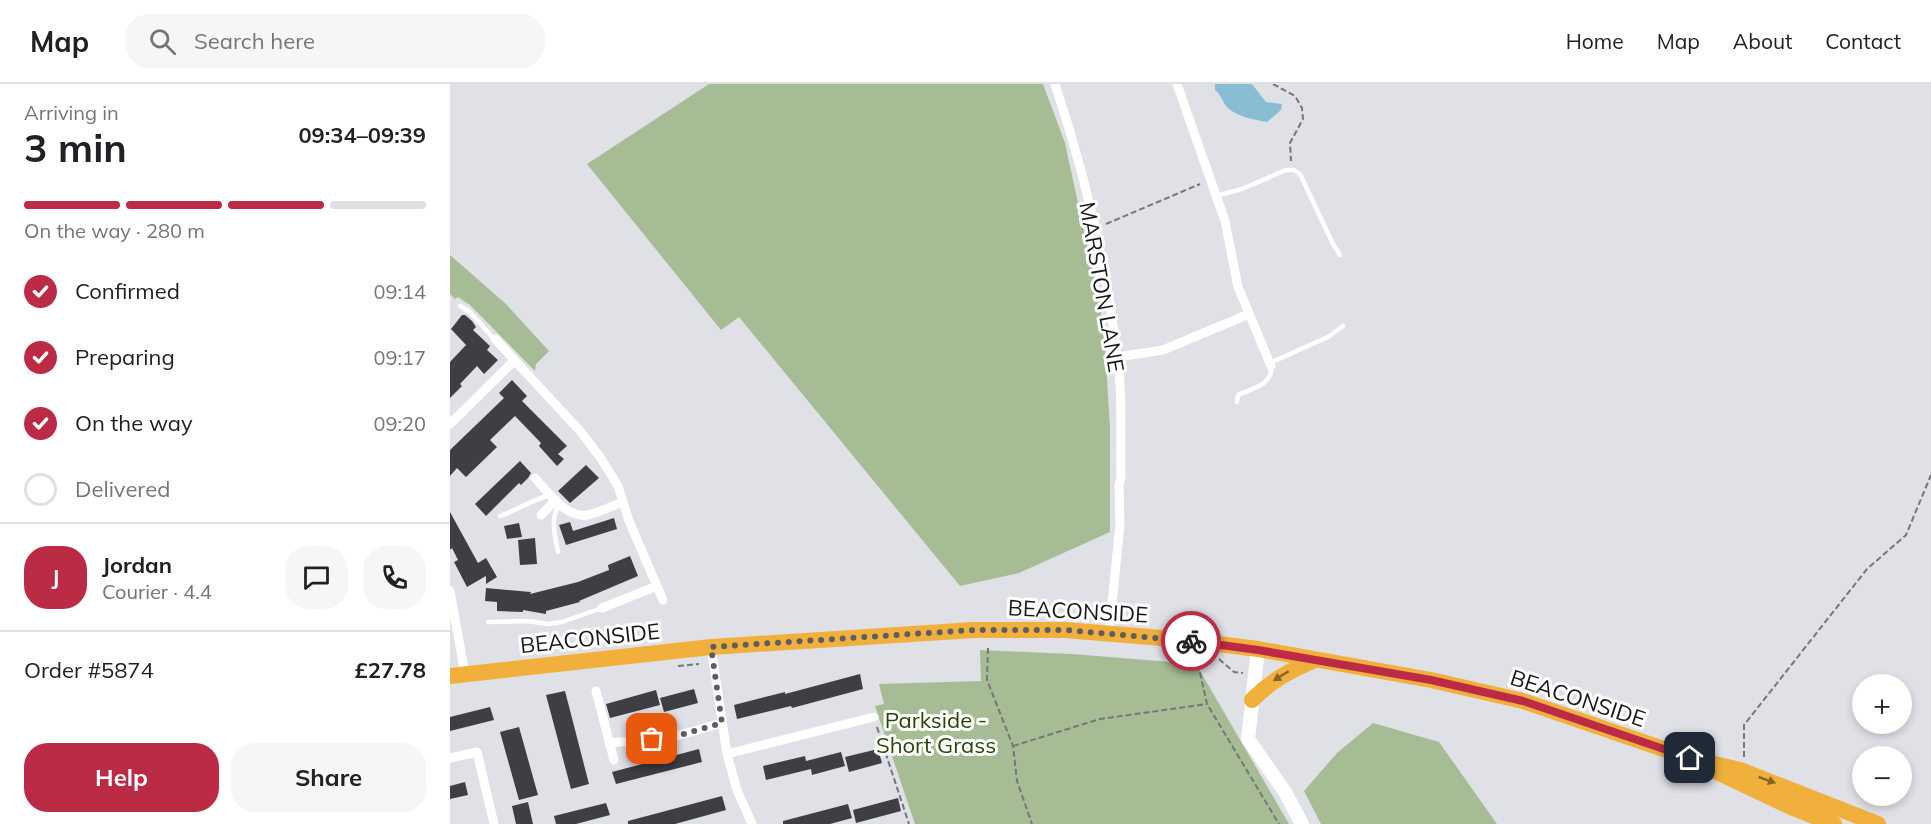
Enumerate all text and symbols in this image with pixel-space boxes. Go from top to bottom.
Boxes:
search box [125,14,545,68]
text: Map [30,24,89,59]
icon: search [146,25,179,58]
text: Search here [194,27,315,55]
text: Home [1566,28,1624,54]
text: Map [1657,28,1700,54]
text: About [1733,28,1792,54]
text: Contact [1825,28,1901,54]
text: Arriving in [24,100,119,125]
text: 09:34–09:39 [298,121,426,149]
text: 3 min [24,123,127,172]
street label: MARSTON LANE [1073,200,1131,374]
text: On the way · 280 m [24,218,205,243]
icon: check [24,275,57,308]
text: Confirmed [75,277,180,305]
text: 09:14 [373,279,426,304]
icon: check [24,341,57,374]
text: Preparing [75,343,175,371]
text: 09:17 [373,345,426,370]
icon: check [24,407,57,440]
text: On the way [75,409,193,437]
text: 09:20 [373,411,426,436]
text: Delivered [75,475,170,503]
button: chat [285,546,348,609]
button: phone [363,546,426,609]
text: Jordan [102,551,172,579]
text: J [52,563,59,591]
text: Courier · 4.4 [102,579,212,604]
street label: BEACONSIDE [1007,593,1149,629]
courier [1161,611,1221,671]
street label: BEACONSIDE [519,617,661,659]
icon: bike [1175,625,1208,658]
text: Order #5874 [24,656,154,684]
text: £27.78 [355,656,426,684]
street label: BEACONSIDE [1507,663,1649,733]
one-way arrow [1273,670,1289,681]
map controls [1852,674,1912,806]
button: + [1852,674,1912,734]
park label: Parkside - Short Grass [876,706,996,759]
pin [626,713,677,764]
icon: bag [635,722,668,755]
pin [1664,732,1715,783]
icon: home [1673,741,1706,774]
button: Help [24,743,219,812]
button: Share [231,743,426,812]
button: − [1852,746,1912,806]
one-way arrow [1758,776,1776,785]

